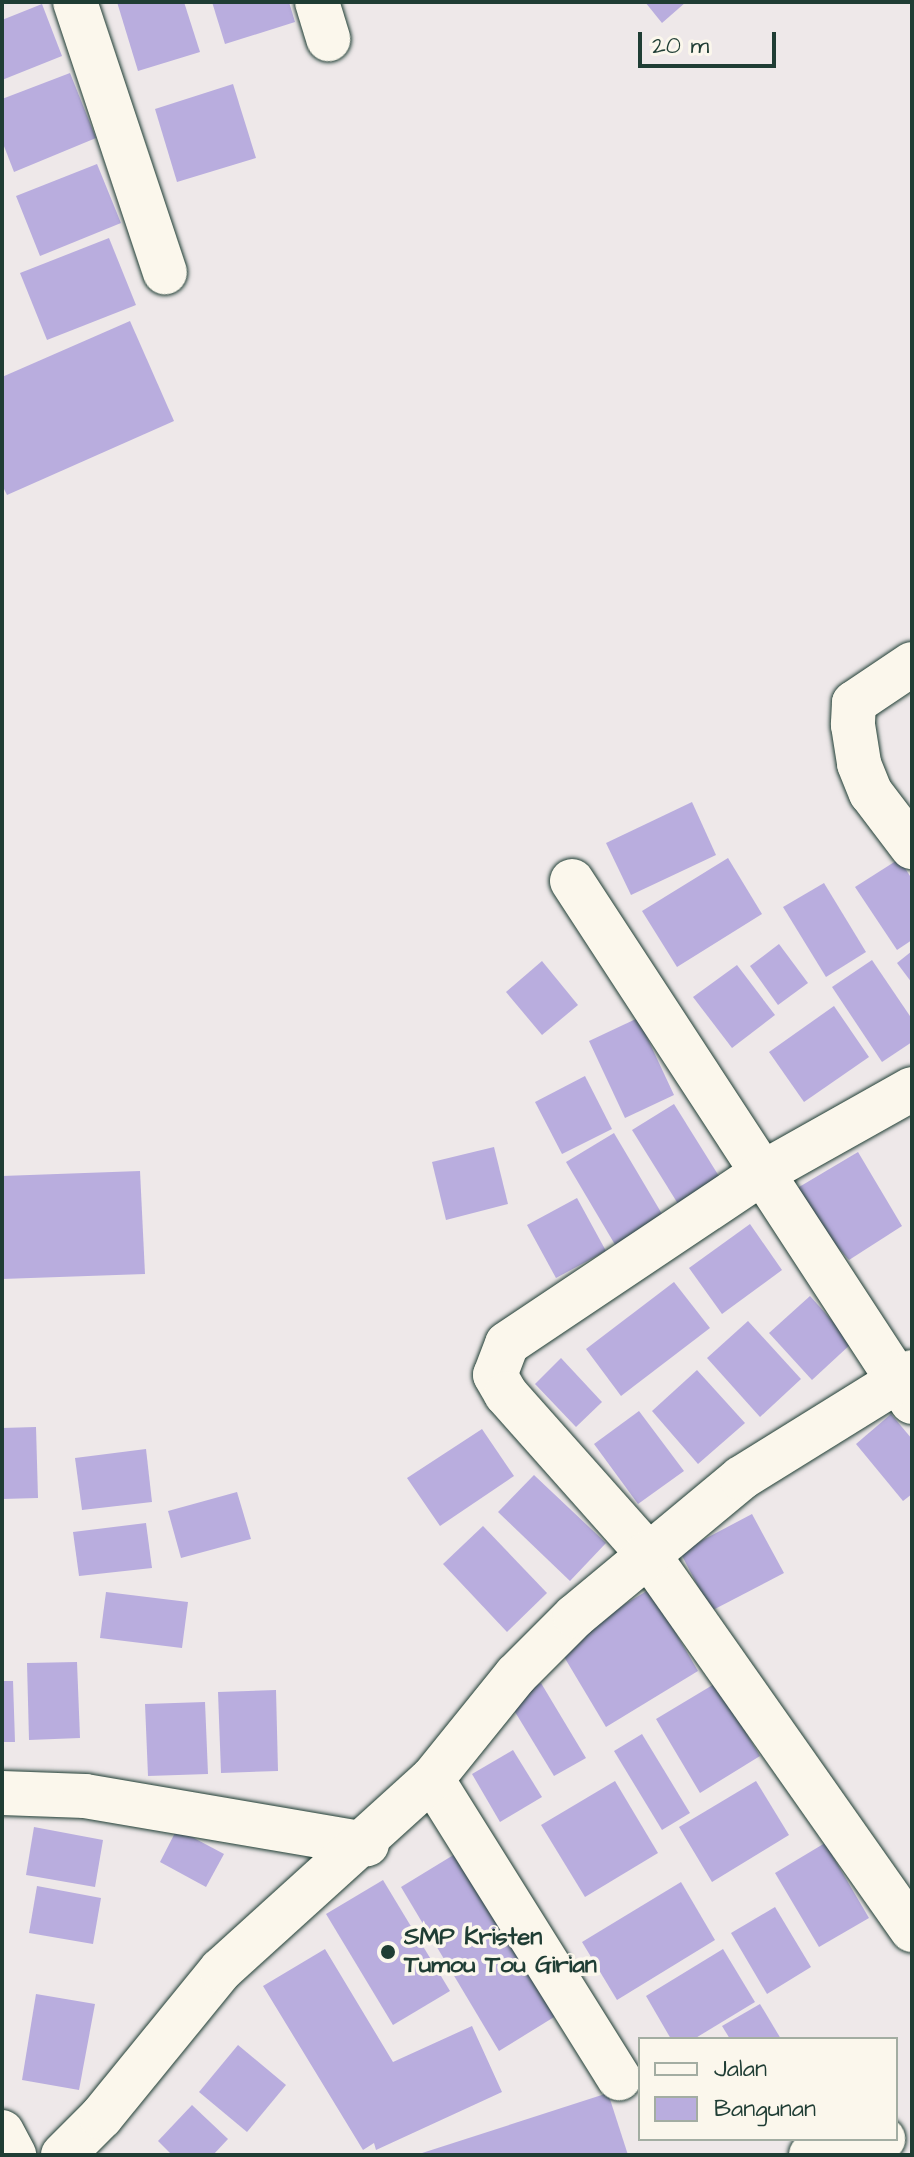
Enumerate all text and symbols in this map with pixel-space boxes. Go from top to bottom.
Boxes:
scale bar [642,16,780,66]
text: 20 m [652,29,709,63]
place label: SMP Kristen Tumou Tou Girian [404,1924,597,1980]
marker: SMP Kristen Tumou Tou Girian [379,1943,397,1961]
legend [638,2037,898,2141]
text: Jalan [714,2052,767,2086]
text: Bangunan [714,2092,816,2126]

